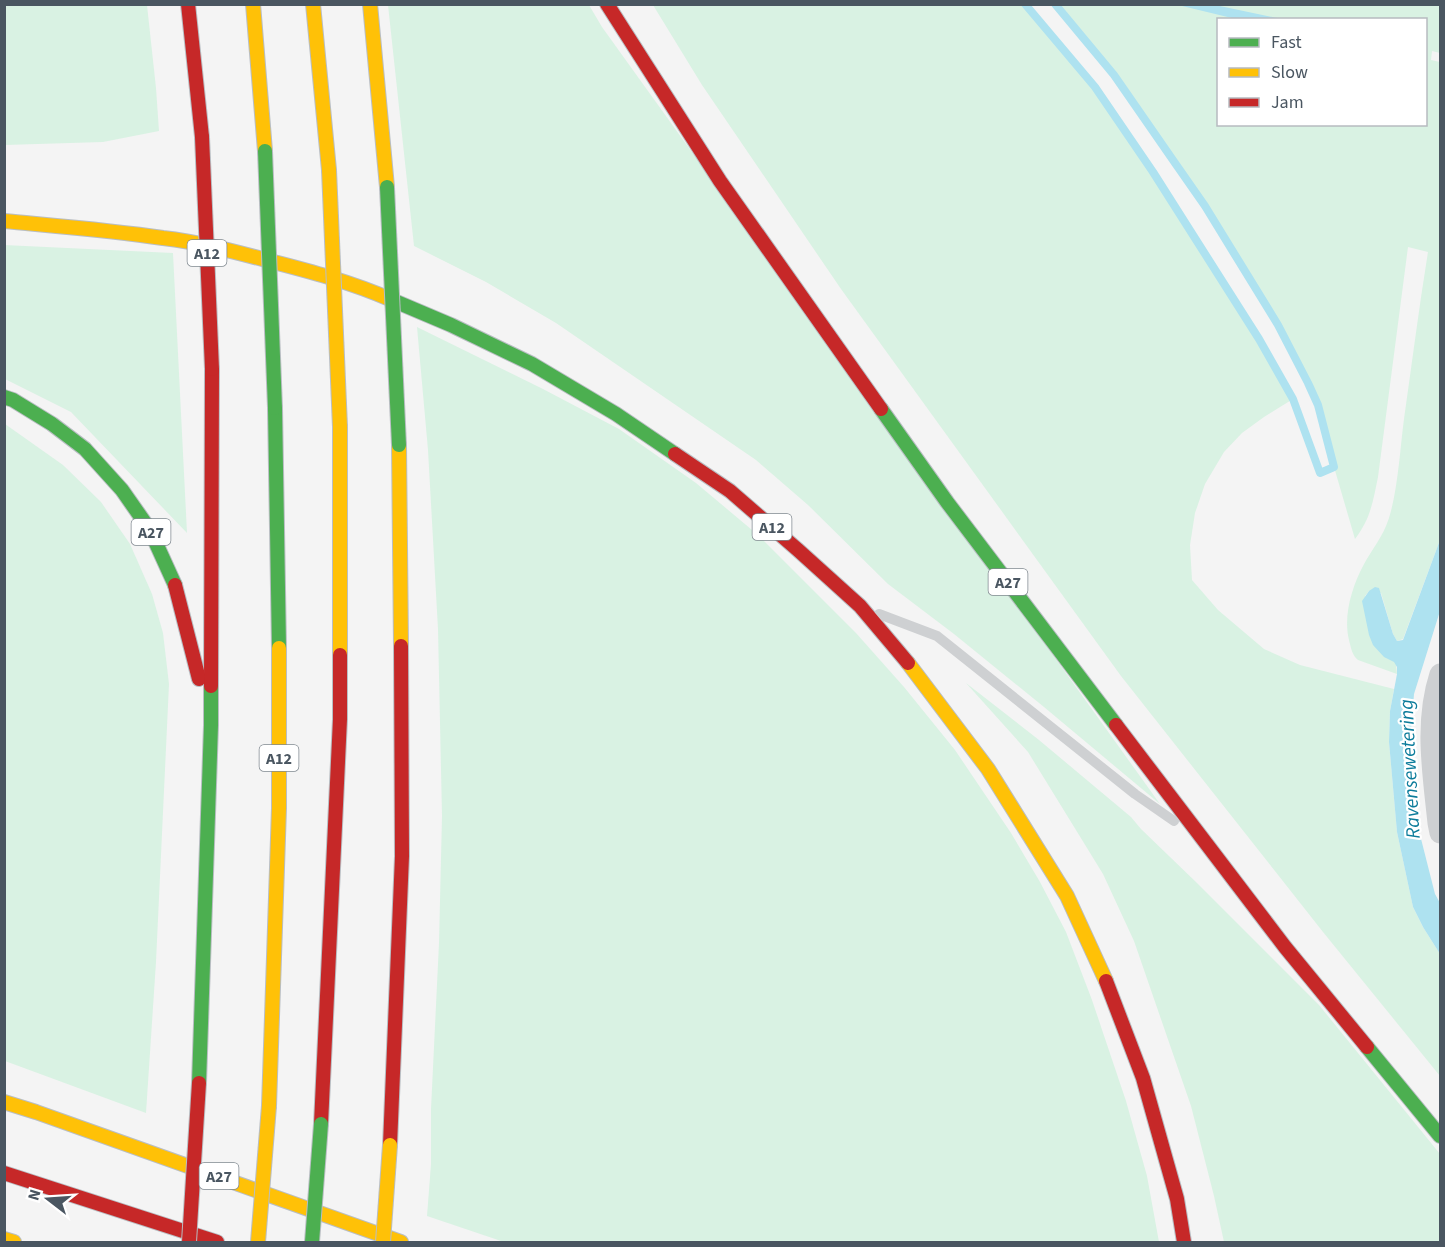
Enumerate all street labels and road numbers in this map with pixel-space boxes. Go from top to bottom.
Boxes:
road number: A12 [188,240,226,266]
road number: A12 [752,514,792,540]
road number: A27 [132,519,170,545]
road number: A27 [988,569,1028,595]
road number: A12 [260,745,298,771]
road number: A27 [200,1163,238,1189]

